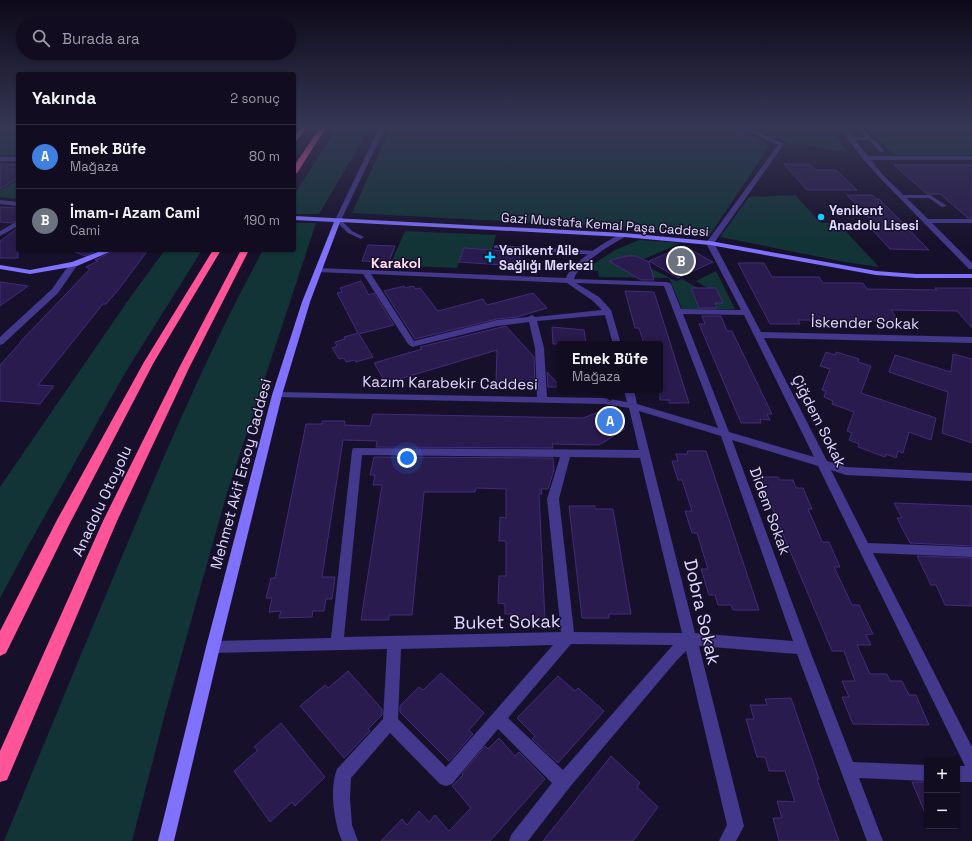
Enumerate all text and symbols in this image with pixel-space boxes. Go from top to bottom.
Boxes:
search box [16,16,296,60]
icon: search [30,27,52,49]
text: Burada ara [62,29,140,48]
text: Yakında [32,87,96,109]
text: 2 sonuç [230,90,280,107]
text: Emek Büfe [70,139,146,158]
text: A [41,148,49,165]
text: 80 m [249,148,280,165]
text: Mağaza [70,158,119,175]
place label: Yenikent Anadolu Lisesi [829,202,919,234]
text: İmam-ı Azam Cami [70,203,200,222]
street label: Gazi Mustafa Kemal Paşa Caddesi [501,209,709,240]
text: B [41,212,49,229]
text: 190 m [244,212,280,229]
marker: Yenikent Anadolu Lisesi [816,212,826,222]
text: Cami [70,222,100,239]
place label: Yenikent Aile Sağlığı Merkezi [499,242,593,274]
pin: B [668,246,694,276]
marker: Yenikent Aile Sağlığı Merkezi [484,251,496,263]
district label: Karakol [371,254,421,272]
street label: İskender Sokak [811,312,919,333]
popup [557,341,663,393]
text: Emek Büfe [572,349,648,368]
text: Mağaza [572,368,620,385]
street label: Kazım Karabekir Caddesi [362,371,538,394]
street label: Çiğdem Sokak [788,371,851,470]
street label: Mehmet Akif Ersoy Caddesi [206,376,275,571]
pin: A [597,406,623,436]
street label: Anadolu Otoyolu [68,442,136,559]
your location [397,448,417,468]
street label: Didem Sokak [746,464,795,557]
street label: Dobra Sokak [679,557,726,667]
street label: Buket Sokak [453,609,561,634]
map controls [924,757,960,829]
button: + [924,757,960,793]
button: − [924,793,960,829]

